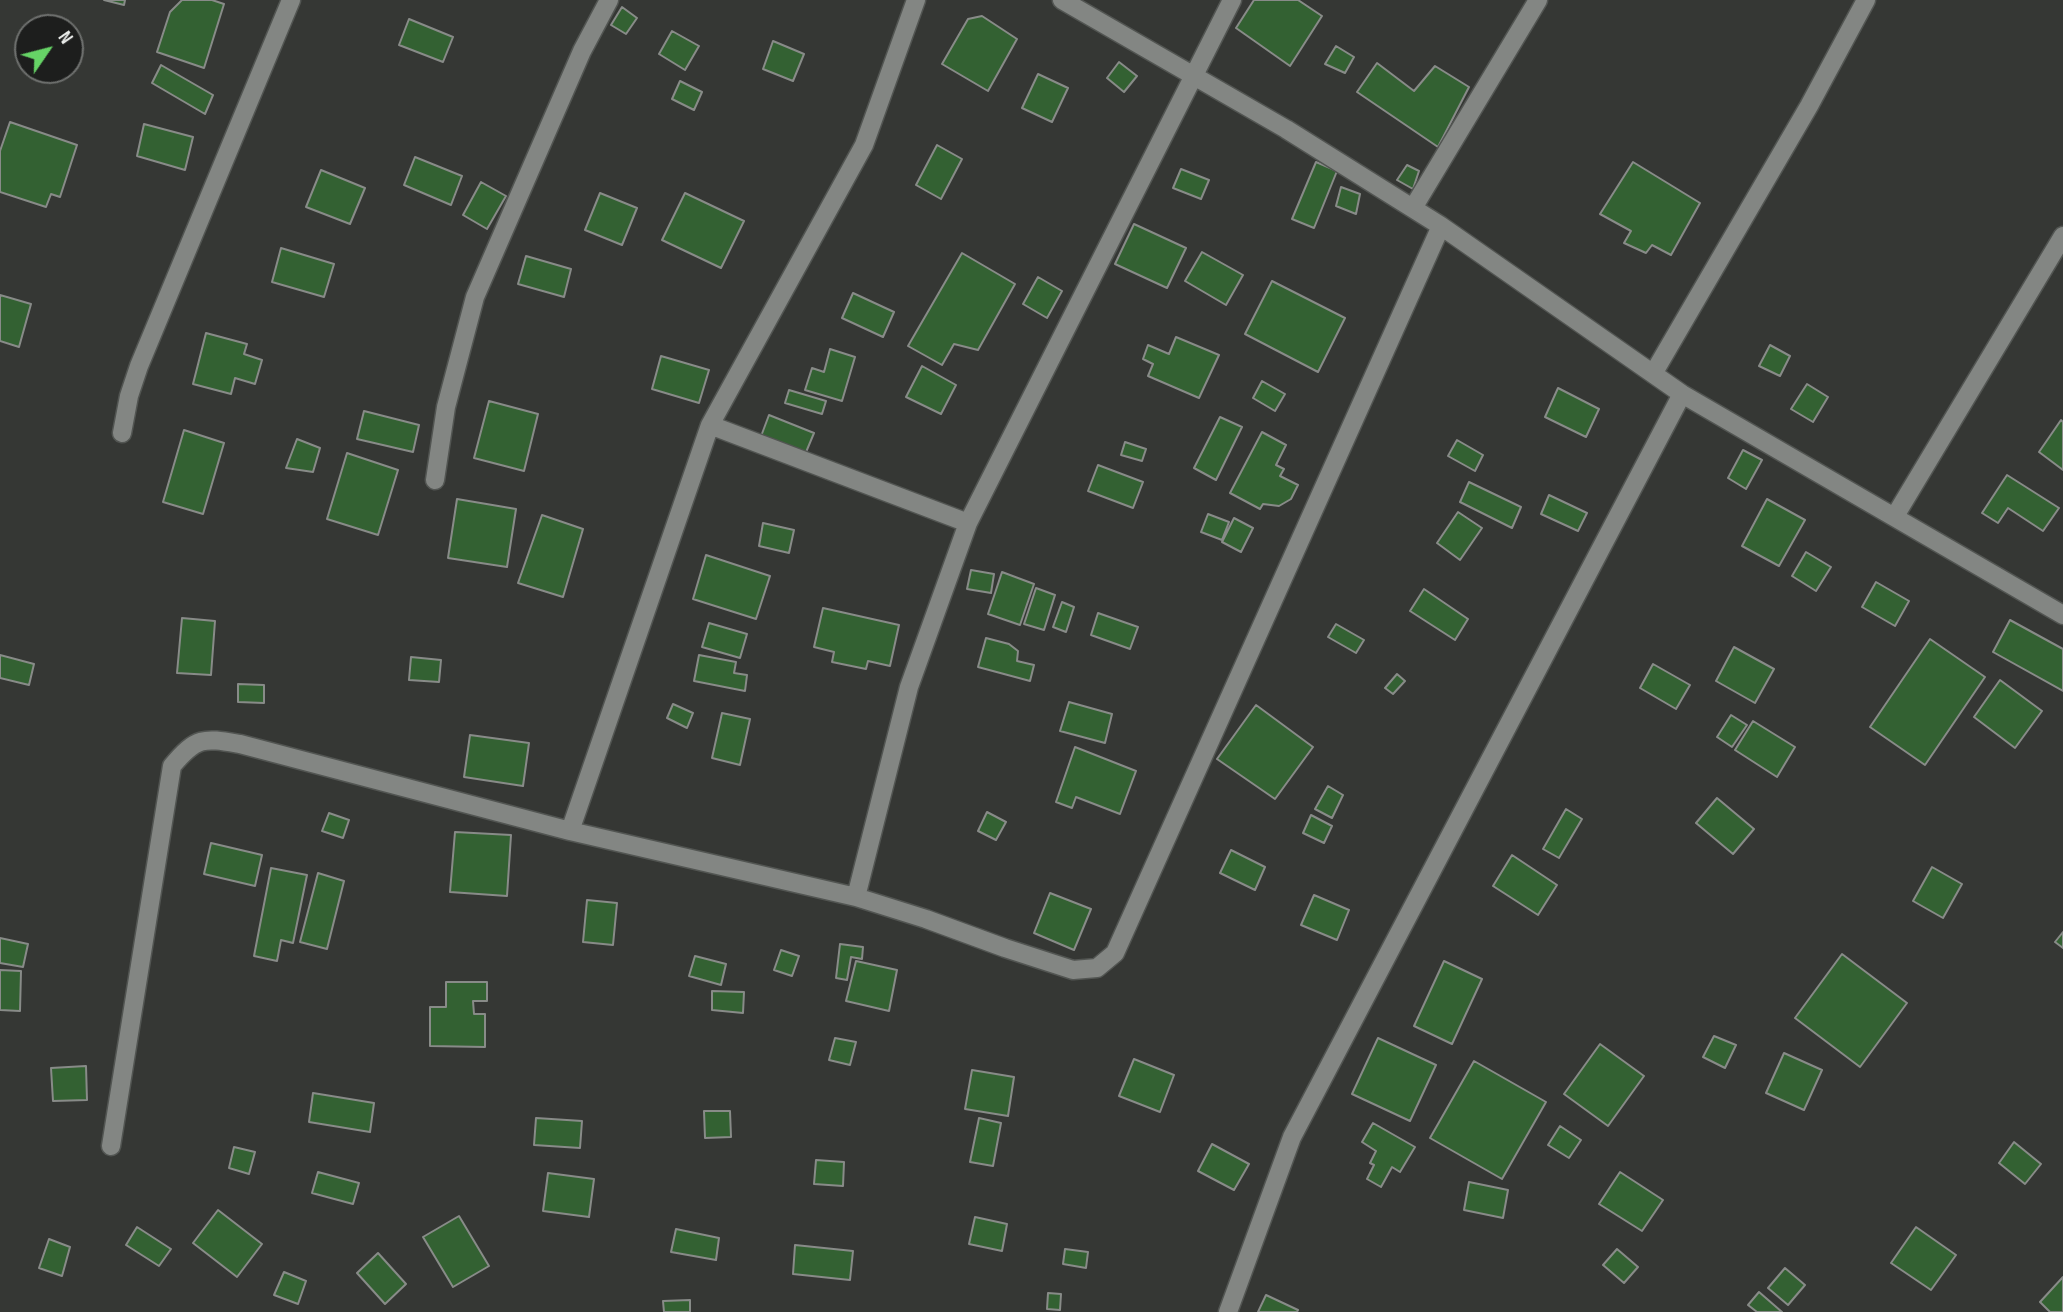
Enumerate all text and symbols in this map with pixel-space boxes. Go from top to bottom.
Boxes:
north arrow [14,14,84,84]
text: N [53,27,77,49]

